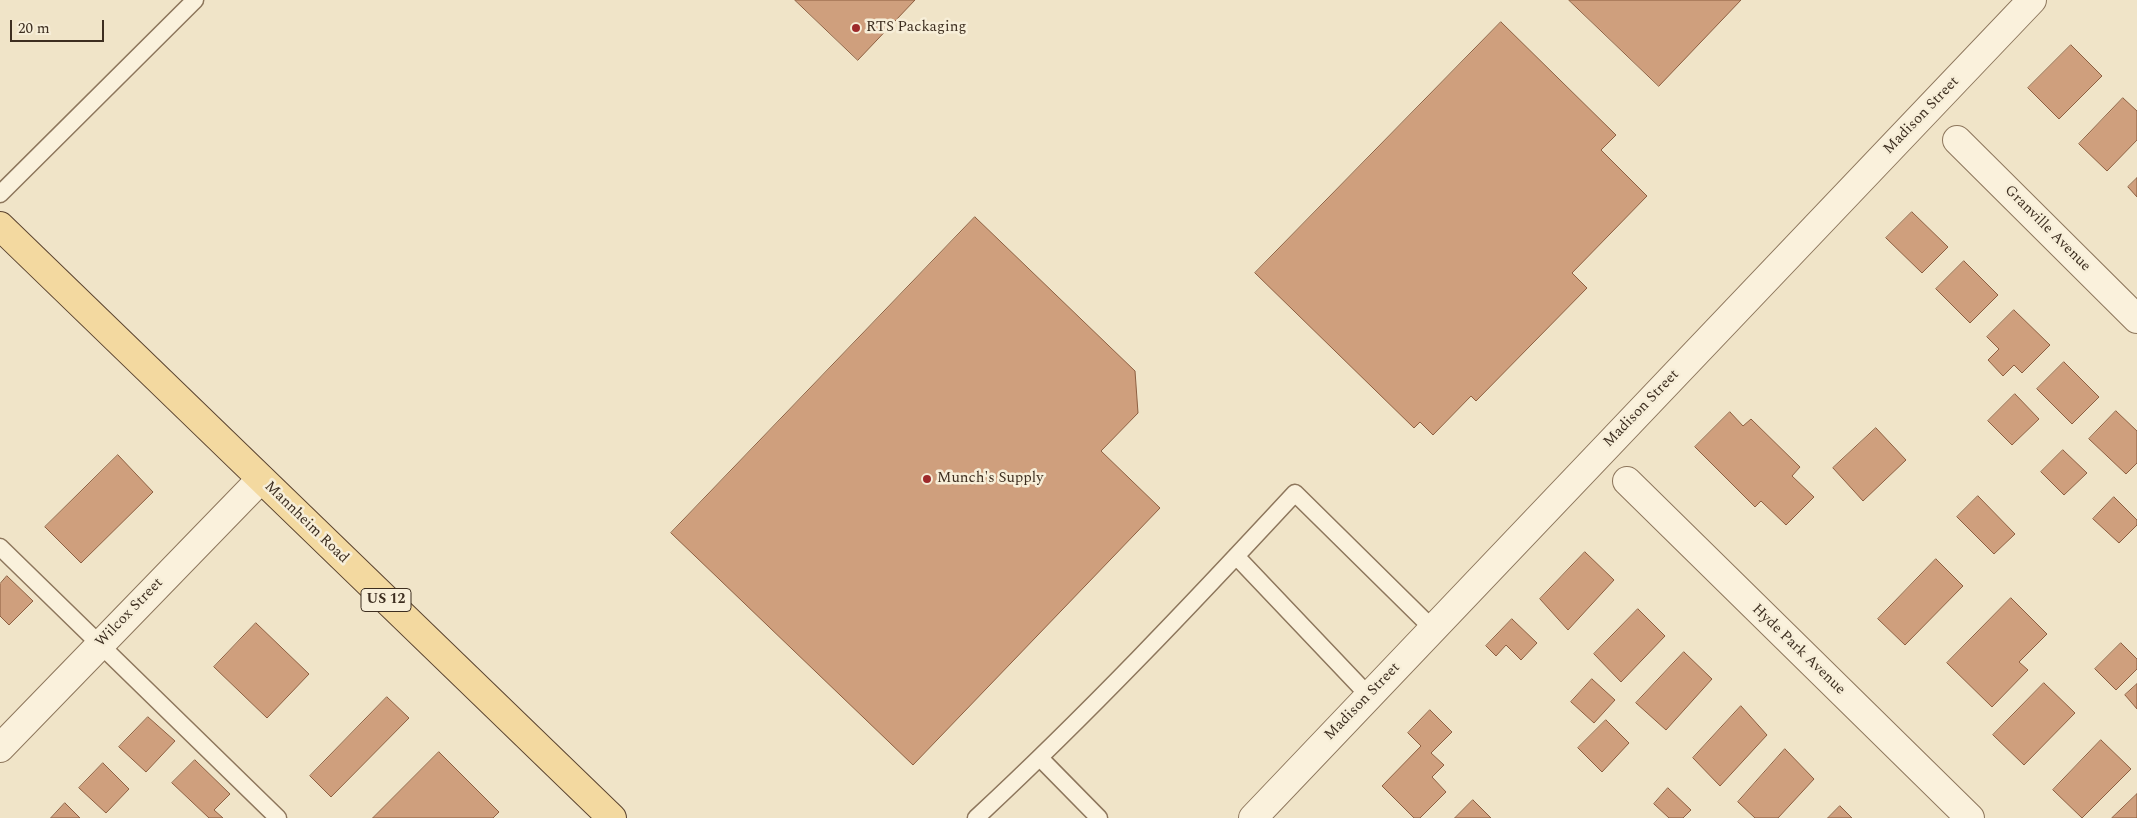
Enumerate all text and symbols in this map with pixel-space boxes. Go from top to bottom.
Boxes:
scale bar [12,10,106,42]
text: 20 m [18,17,50,40]
place label: RTS Packaging [866,19,967,37]
marker: RTS Packaging [850,22,862,34]
street label: Madison Street [1880,73,1964,159]
street label: Granville Avenue [2000,182,2094,276]
street label: Madison Street [1600,366,1684,452]
place label: Munch's Supply [937,470,1043,488]
marker: Munch's Supply [921,473,933,485]
street label: Mannheim Road [260,478,352,568]
street label: Wilcox Street [92,575,168,651]
road number: US 12 [361,588,411,612]
street label: Hyde Park Avenue [1748,601,1848,699]
street label: Madison Street [1321,659,1405,745]

